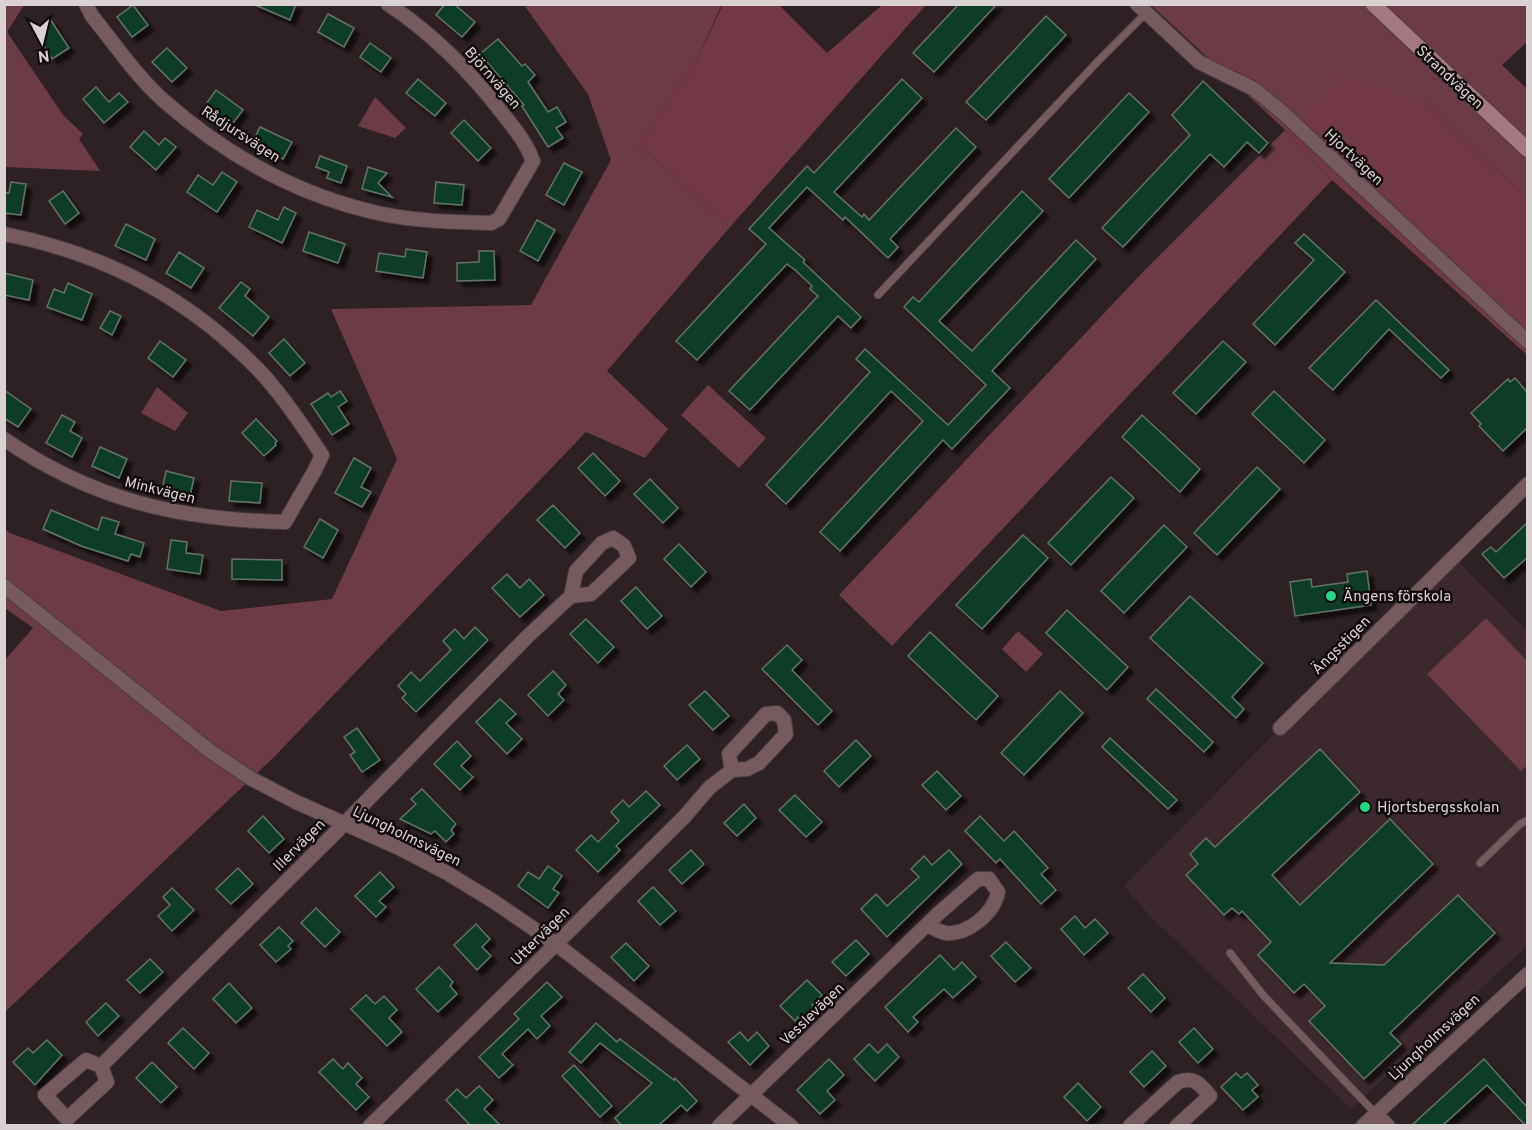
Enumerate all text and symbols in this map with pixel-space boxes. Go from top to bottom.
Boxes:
north arrow [12,12,72,72]
street label: Strandvägen [1411,42,1487,114]
text: N [37,44,51,66]
street label: Björnvägen [460,44,524,114]
street label: Rådjursvägen [197,103,284,168]
street label: Hjortvägen [1319,126,1387,190]
street label: Minkvägen [122,473,197,509]
place label: Ängens förskola [1343,587,1451,607]
marker: Ängens förskola [1324,589,1338,603]
street label: Ängsstigen [1308,612,1375,679]
place label: Hjortsbergsskolan [1377,799,1499,818]
marker: Hjortsbergsskolan [1358,800,1372,814]
street label: Ljungholmsvägen [349,803,464,872]
street label: Illervägen [270,816,330,876]
street label: Uttervägen [508,904,575,971]
street label: Vesslevägen [777,980,849,1051]
street label: Ljungholmsvägen [1385,991,1485,1085]

